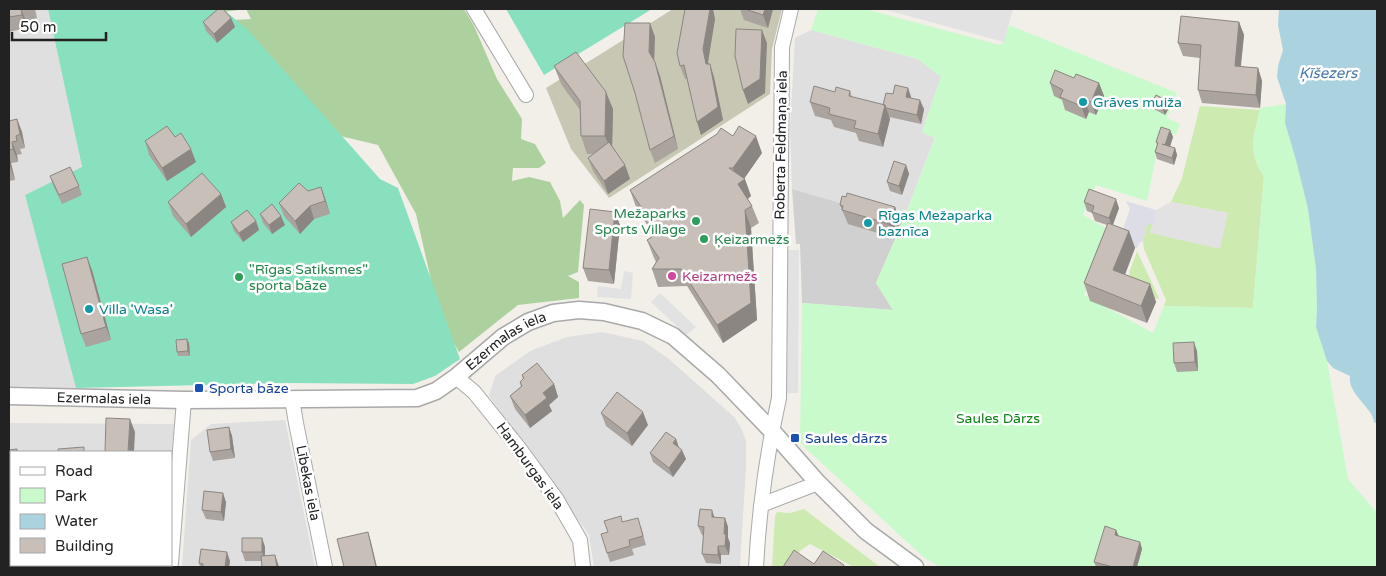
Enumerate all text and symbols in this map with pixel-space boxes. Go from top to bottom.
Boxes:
scale bar [12,10,106,42]
text: 50 m [20,18,57,36]
water label: Ķīšezers [1299,64,1359,82]
street label: Roberta Feldmaņa iela [771,70,791,220]
place label: Grāves muiža [1093,94,1182,111]
marker: Grāves muiža [1077,96,1089,108]
place label: Mežaparks Sports Village [594,205,686,238]
place label: Rīgas Mežaparka baznīca [878,207,992,240]
marker: Mežaparks Sports Village [690,215,702,227]
marker: Rīgas Mežaparka baznīca [862,217,874,229]
place label: Ķeizarmežs [714,231,790,248]
marker: Ķeizarmežs [698,233,710,245]
place label: "Rīgas Satiksmes" sporta bāze [249,261,368,294]
place label: Keizarmežs [682,268,758,285]
marker: Keizarmežs [666,270,678,282]
marker: "Rīgas Satiksmes" sporta bāze [233,271,245,283]
place label: Villa 'Wasa' [99,301,173,318]
marker: Villa 'Wasa' [83,303,95,315]
street label: Ezermalas iela [462,308,548,374]
place label: Sporta bāze [209,380,289,397]
marker: Sporta bāze [193,382,205,394]
street label: Ezermalas iela [57,389,151,408]
park label: Saules Dārzs [956,410,1040,427]
street label: Hamburgas iela [493,419,567,513]
place label: Saules dārzs [805,430,888,447]
marker: Saules dārzs [789,432,801,444]
street label: Lībekas iela [292,444,324,522]
legend [10,451,172,566]
text: Road [55,462,93,480]
text: Park [55,487,87,505]
text: Water [55,512,98,530]
text: Building [55,537,114,555]

